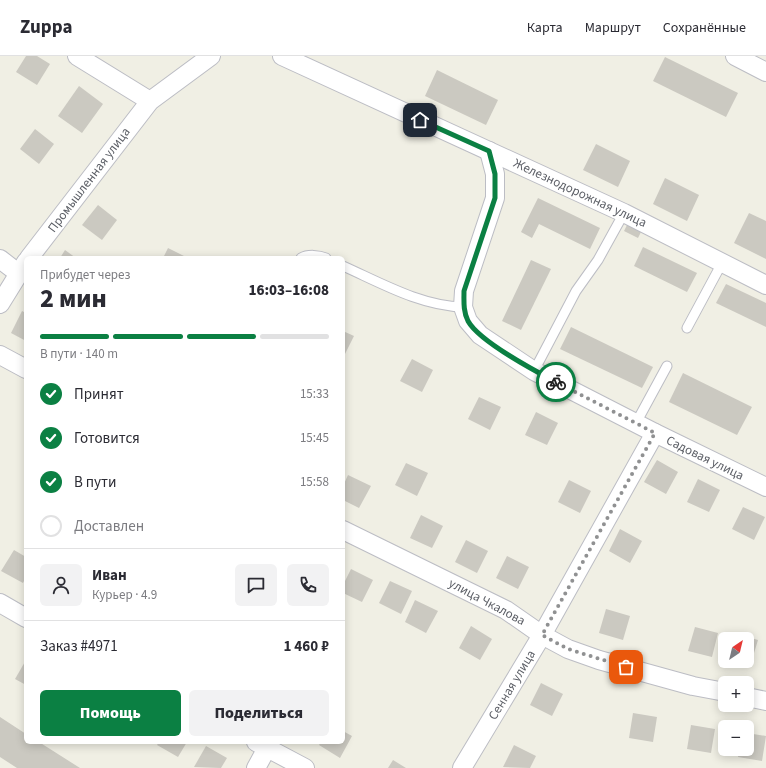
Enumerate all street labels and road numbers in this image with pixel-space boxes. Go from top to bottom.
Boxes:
street label: Промышленная улица [44,124,134,236]
street label: Железнодорожная улица [510,154,650,232]
street label: Садовая улица [663,431,747,485]
street label: улица Чкалова [446,574,528,630]
street label: Сенная улица [484,647,540,723]

